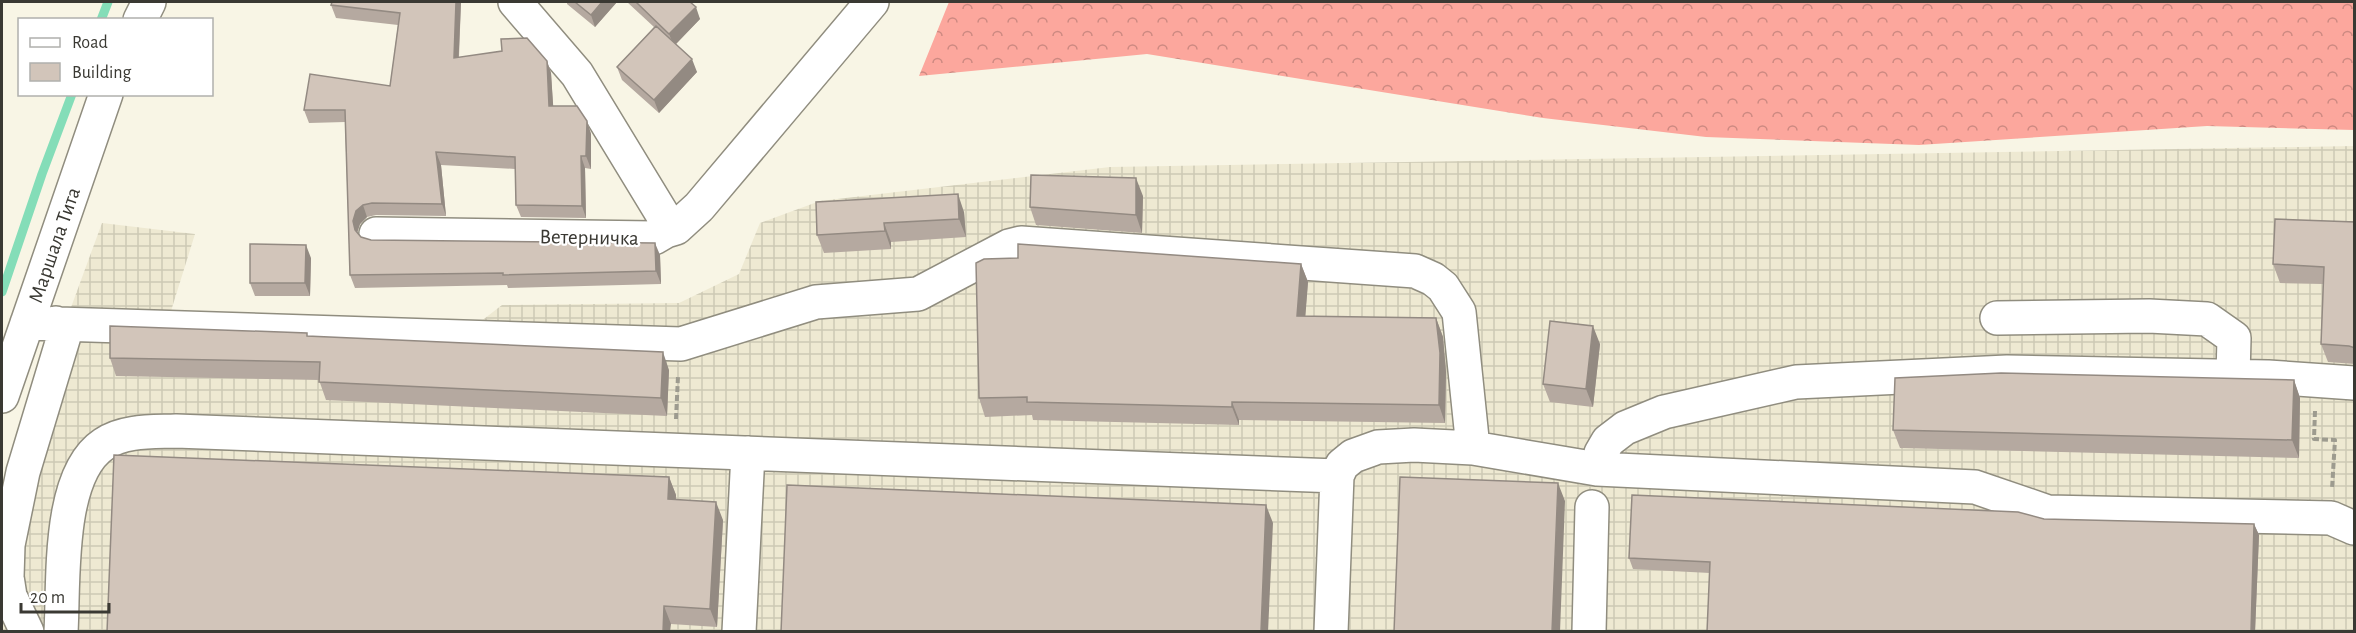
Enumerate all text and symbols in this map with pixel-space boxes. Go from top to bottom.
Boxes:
legend [18,18,213,96]
text: Road [72,34,108,52]
text: Building [72,64,132,82]
street label: Маршала Тита [25,184,84,306]
street label: Ветерничка [539,226,639,249]
scale bar [21,576,110,614]
text: 20 m [30,589,65,607]

